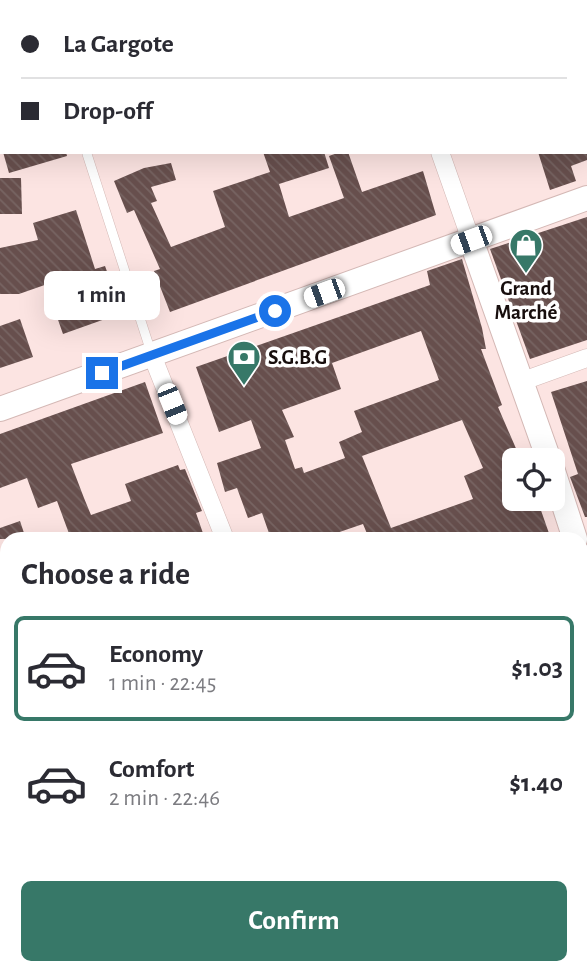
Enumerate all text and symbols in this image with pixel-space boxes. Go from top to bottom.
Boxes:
text: La Gargote [63,31,174,57]
text: Drop-off [63,98,152,124]
car [448,223,495,257]
shop icon: Grand Marché [507,226,545,275]
callout: 1 min [44,272,160,320]
car [301,276,348,310]
place label: Grand Marché [495,278,558,323]
text: 1 min [78,284,126,307]
route start [259,295,291,327]
bank icon: S.G.B.G [225,338,263,387]
place label: S.G.B.G [268,347,327,368]
route end [86,357,118,389]
car [155,381,190,427]
map controls [502,448,565,511]
button: locate [502,448,565,511]
text: Choose a ride [21,558,190,590]
icon: car [25,637,88,700]
text: Economy [109,641,203,667]
text: $1.03 [511,655,563,681]
text: 1 min · 22:45 [109,672,216,695]
icon: car [25,752,88,815]
text: Comfort [109,756,194,782]
text: $1.40 [509,770,563,796]
text: 2 min · 22:46 [109,787,220,810]
button: Confirm [21,881,567,961]

